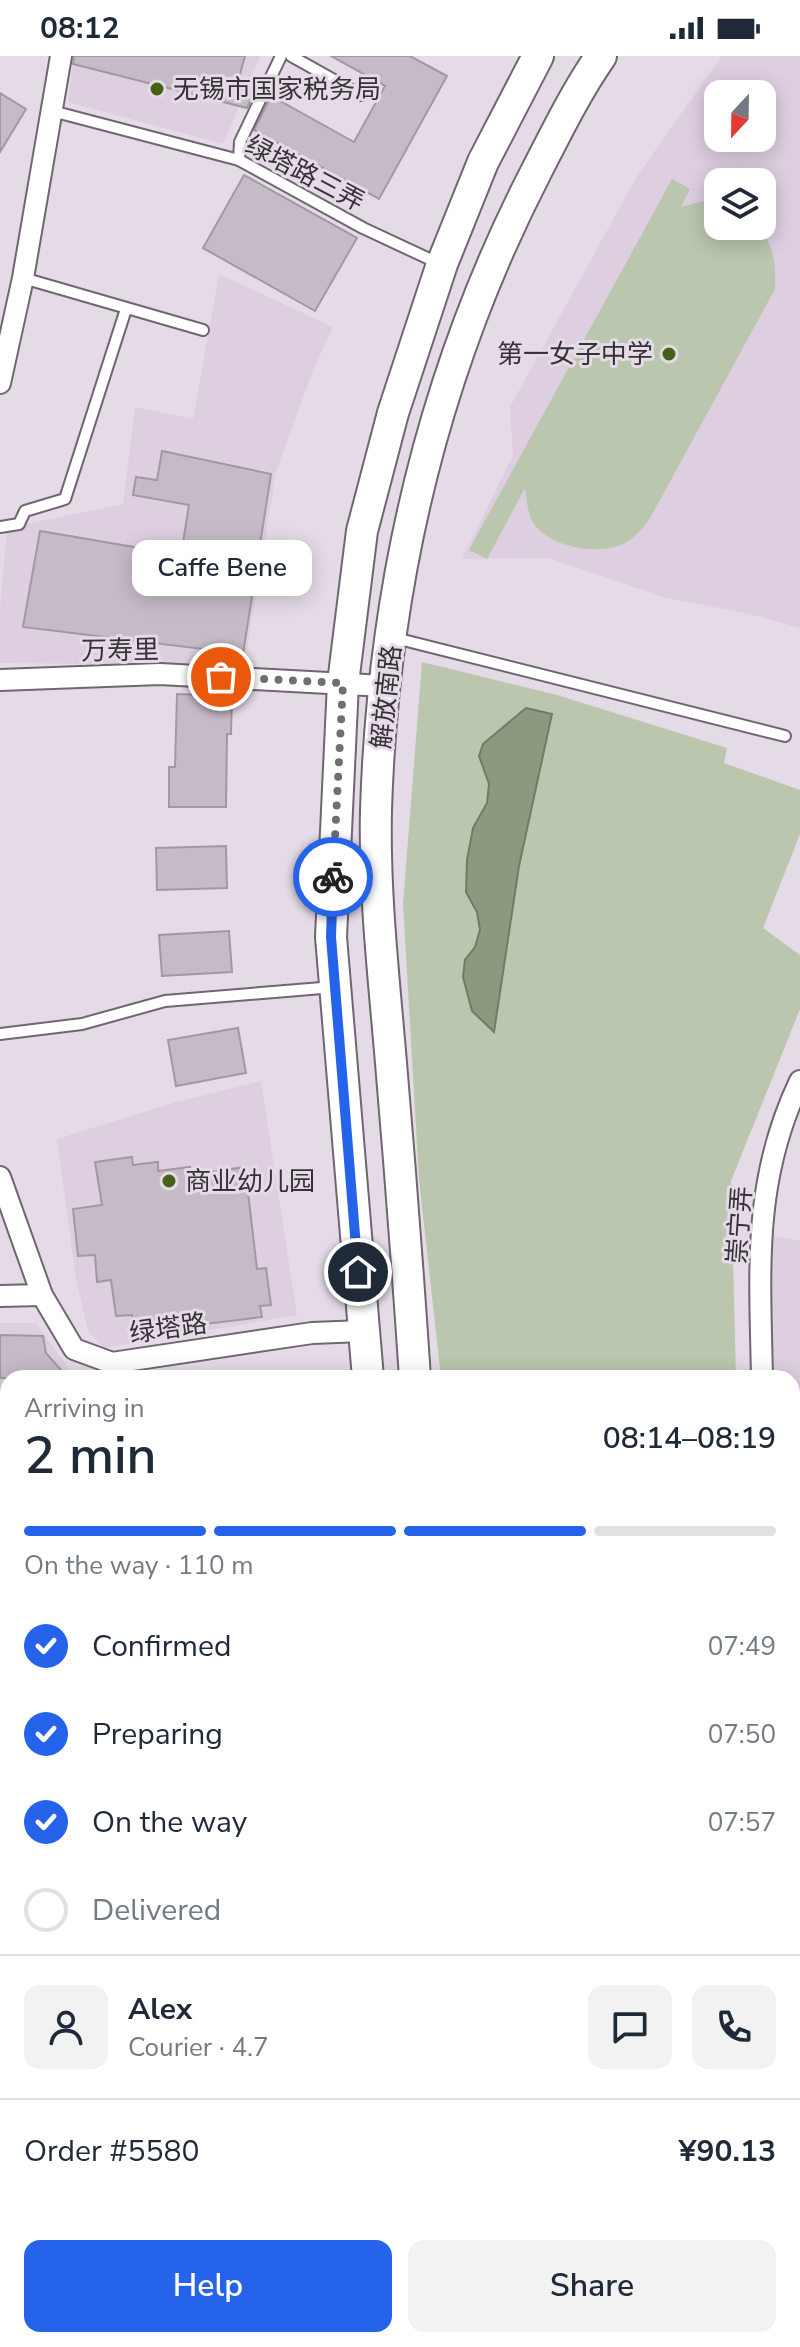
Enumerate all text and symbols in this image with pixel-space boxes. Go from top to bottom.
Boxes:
text: 08:12 [40,8,119,49]
place label: 无锡市国家税务局 [173,72,381,107]
marker: 无锡市国家税务局 [148,80,166,98]
north arrow [704,80,776,152]
map controls [704,80,776,240]
street label: 绿塔路三弄 [239,127,370,219]
button: layers [704,168,776,240]
place label: 第一女子中学 [497,337,653,372]
marker: 第一女子中学 [660,345,678,363]
callout: Caffe Bene [131,541,311,597]
text: Caffe Bene [157,550,287,585]
street label: 万寿里 [81,632,159,669]
pin [187,643,255,711]
street label: 解放南路 [364,644,409,751]
icon: bag [199,655,243,699]
courier [293,837,373,917]
icon: bike [311,855,355,899]
place label: 商业幼儿园 [185,1164,315,1199]
marker: 商业幼儿园 [160,1172,178,1190]
street label: 崇宁弄 [719,1185,760,1265]
pin [324,1238,392,1306]
icon: home [336,1250,380,1294]
street label: 绿塔路 [127,1306,209,1351]
text: Arriving in [24,1391,145,1426]
text: 08:14–08:19 [603,1418,776,1459]
text: 2 min [24,1420,157,1491]
text: On the way · 110 m [24,1548,253,1583]
icon: check [24,1624,68,1668]
text: Confirmed [92,1626,232,1667]
text: 07:49 [708,1629,776,1664]
icon: check [24,1712,68,1756]
text: Preparing [92,1714,223,1755]
text: 07:50 [708,1717,776,1752]
icon: check [24,1800,68,1844]
text: On the way [92,1802,247,1843]
text: 07:57 [708,1805,776,1840]
text: Delivered [92,1890,221,1931]
button: person [24,1985,108,2069]
button: chat [588,1985,672,2069]
button: phone [692,1985,776,2069]
text: Alex [128,1989,192,2030]
text: Courier · 4.7 [128,2030,269,2065]
text: Order #5580 [24,2131,199,2172]
text: ¥90.13 [679,2131,776,2172]
button: Help [24,2240,392,2332]
button: Share [408,2240,776,2332]

